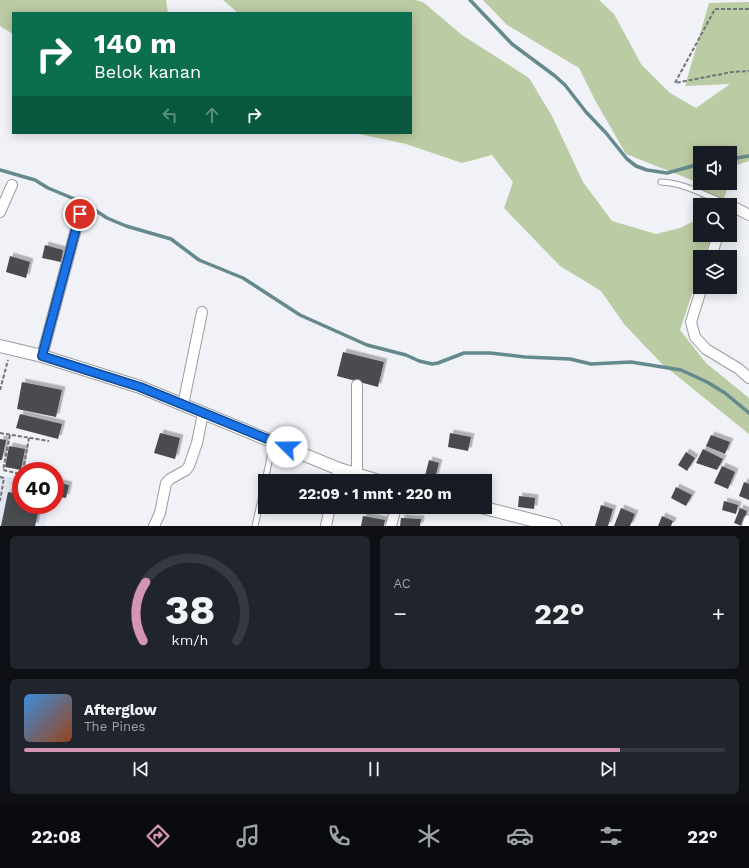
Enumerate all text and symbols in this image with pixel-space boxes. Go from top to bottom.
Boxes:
text: 140 m [94,27,177,60]
icon: right [28,28,80,80]
text: Belok kanan [94,61,201,82]
icon: left [159,104,181,126]
icon: ahead [201,104,223,126]
icon: right [243,104,265,126]
map controls [693,146,737,294]
button: sound [693,146,737,190]
pin [63,197,97,231]
button: search [693,198,737,242]
icon: arrive [69,203,91,225]
button: layers [693,250,737,294]
position arrow [266,426,308,468]
speed limit sign: 40 [12,462,64,514]
text: 22:09 · 1 mnt · 220 m [298,485,452,503]
text: AC [394,576,411,591]
text: 38 [164,584,215,633]
text: 22° [534,596,585,631]
text: − [394,601,407,626]
text: + [712,601,725,626]
text: km/h [171,631,208,647]
text: Afterglow [84,701,157,719]
text: The Pines [84,719,145,734]
icon: previous [130,758,152,780]
icon: pause [363,758,385,780]
icon: next [597,758,619,780]
icon: directions [144,822,172,850]
icon: music [234,822,262,850]
icon: phone [325,822,353,850]
icon: climate [415,822,443,850]
icon: car [506,822,534,850]
icon: filters [597,822,625,850]
text: 22:08 [31,826,81,847]
text: 22° [687,826,718,847]

